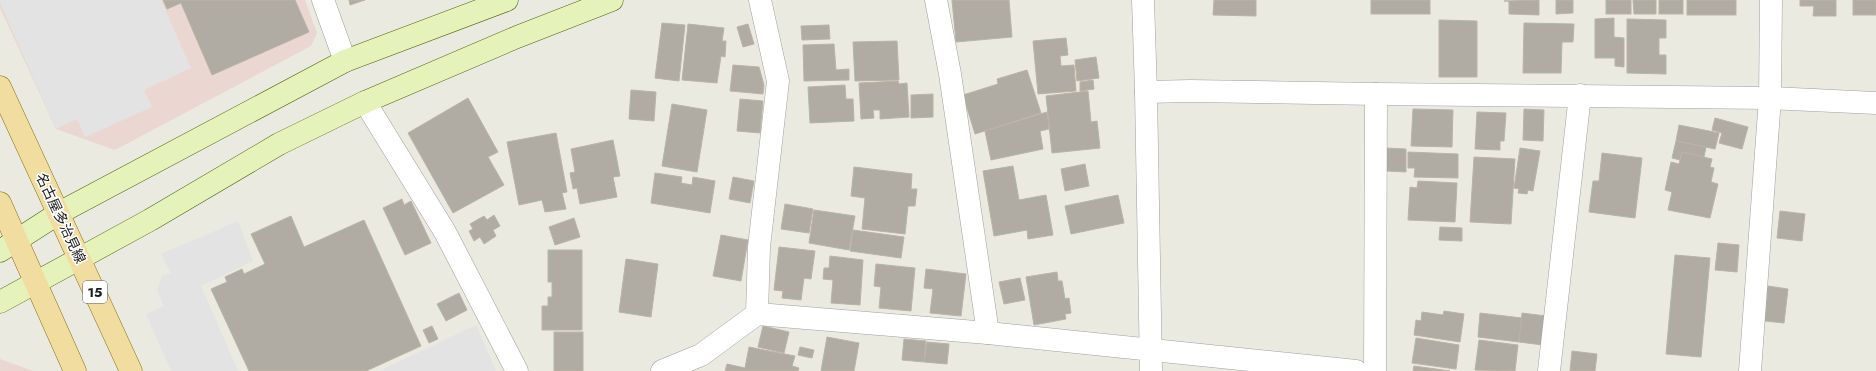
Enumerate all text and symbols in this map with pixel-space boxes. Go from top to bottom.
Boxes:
street label: 名古屋多治見線 [31,169,91,267]
road number: 15 [83,281,107,303]

